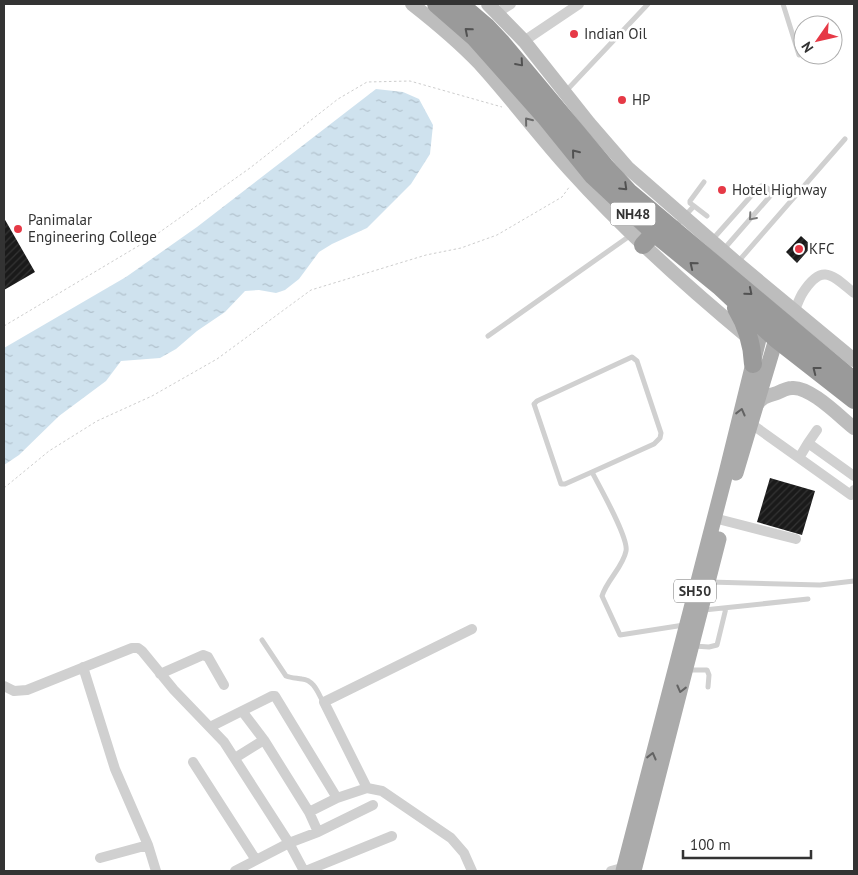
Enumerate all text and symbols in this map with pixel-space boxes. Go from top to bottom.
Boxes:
north arrow [793,15,843,65]
place label: Indian Oil [584,24,648,43]
one-way arrow [464,28,473,37]
marker: Indian Oil [568,28,580,40]
text: N [797,38,817,56]
one-way arrow [514,57,522,66]
place label: HP [632,90,650,109]
marker: HP [616,94,628,106]
one-way arrow [525,118,534,127]
one-way arrow [571,150,580,159]
place label: Hotel Highway [732,180,827,199]
one-way arrow [619,181,628,190]
marker: Hotel Highway [716,184,728,196]
road number: NH48 [610,202,656,225]
place label: Panimalar Engineering College [28,210,157,246]
one-way arrow [749,211,758,220]
marker: Panimalar Engineering College [12,223,24,235]
place label: KFC [809,239,834,258]
marker: KFC [793,243,805,255]
one-way arrow [689,261,698,270]
one-way arrow [743,286,752,295]
one-way arrow [813,368,822,376]
one-way arrow [735,408,746,417]
road number: SH50 [674,580,716,602]
one-way arrow [676,685,687,694]
one-way arrow [646,752,657,761]
scale bar [683,828,810,860]
text: 100 m [690,835,731,854]

